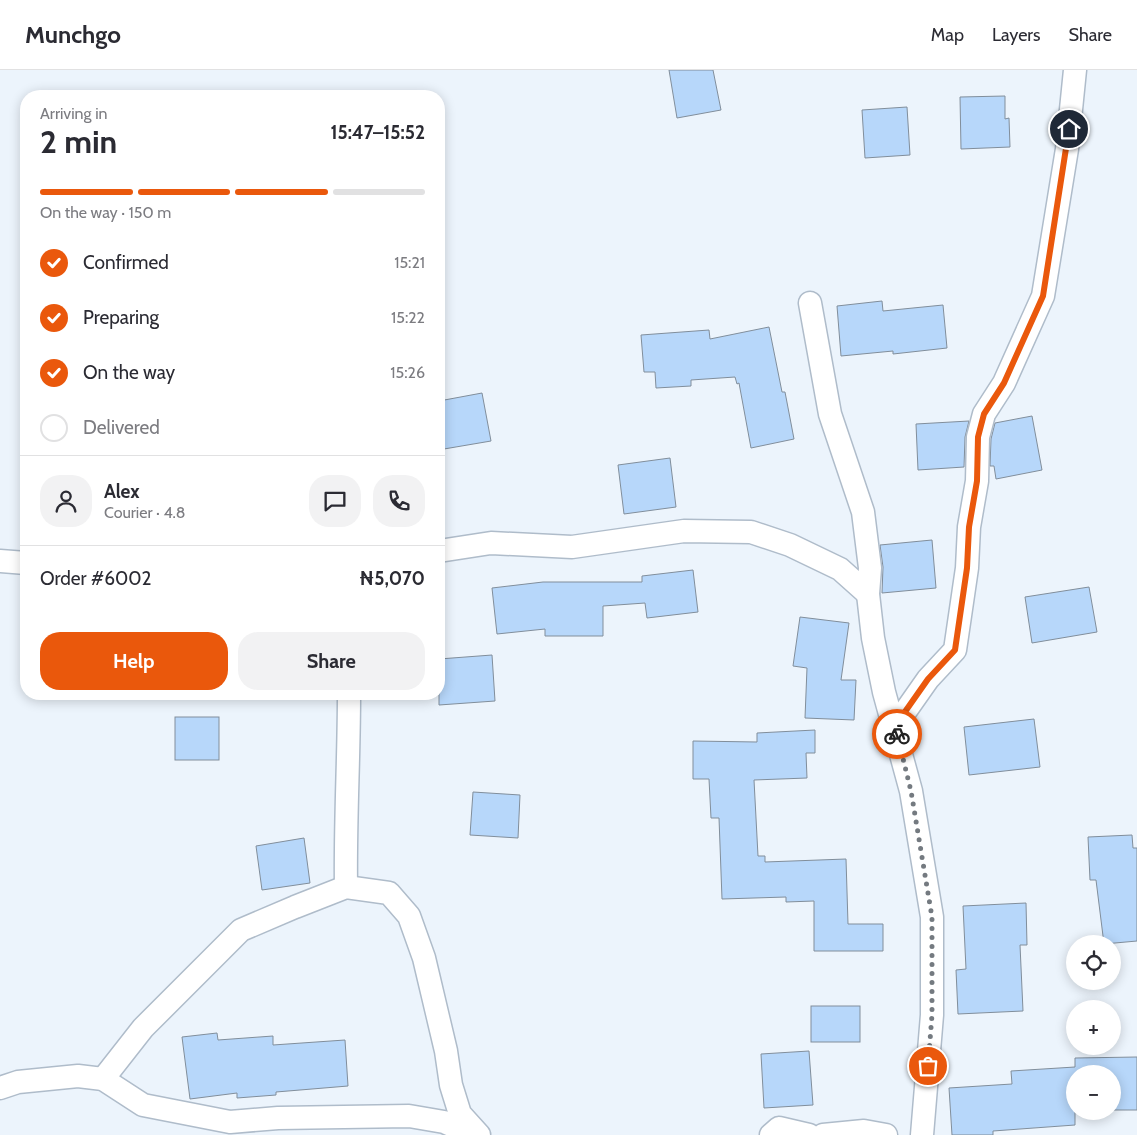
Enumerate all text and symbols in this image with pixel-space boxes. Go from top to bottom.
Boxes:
text: Munchgo [25,20,121,49]
text: Map [931,24,964,46]
text: Layers [992,24,1041,46]
text: Share [1069,24,1112,46]
text: Arriving in [40,104,107,123]
pin [1048,108,1090,150]
icon: home [1055,115,1083,143]
text: 15:47–15:52 [330,121,425,144]
text: 2 min [40,122,117,161]
text: On the way · 150 m [40,203,171,222]
icon: check [40,249,68,277]
text: Confirmed [83,251,169,274]
text: 15:21 [394,253,425,272]
icon: check [40,304,68,332]
text: Preparing [83,306,159,329]
text: 15:22 [391,308,425,327]
icon: check [40,359,68,387]
text: On the way [83,361,175,384]
text: 15:26 [390,363,425,382]
text: Delivered [83,416,160,439]
button: person [40,475,92,527]
button: chat [309,475,361,527]
button: phone [373,475,425,527]
text: Alex [104,480,140,503]
text: Courier · 4.8 [104,503,186,522]
text: Order #6002 [40,567,151,590]
text: ₦5,070 [359,567,425,590]
button: Help [40,632,228,690]
button: Share [238,632,425,690]
courier [872,709,922,759]
icon: bike [883,720,911,748]
map controls [1066,935,1121,1120]
button: locate [1066,935,1121,990]
button: + [1066,1000,1121,1055]
pin [907,1045,949,1087]
icon: bag [914,1052,942,1080]
button: − [1066,1065,1121,1120]

